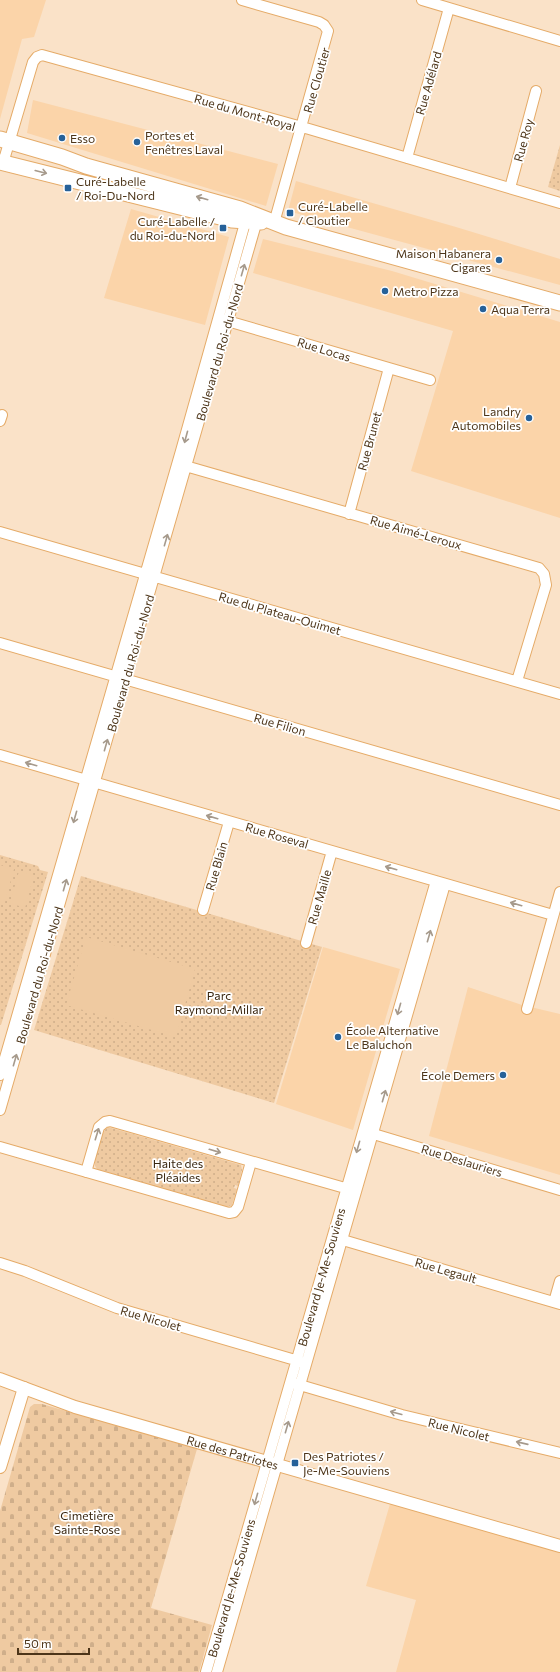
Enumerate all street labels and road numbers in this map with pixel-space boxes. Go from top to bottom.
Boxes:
street label: Rue Cloutier [300,45,332,114]
street label: Rue Adélard [412,50,444,116]
street label: Rue du Mont-Royal [193,91,297,133]
street label: Rue Roy [511,117,535,163]
street label: Boulevard du Roi-du-Nord [193,282,245,422]
street label: Rue Locas [296,334,352,364]
street label: Rue Brunet [354,410,384,472]
street label: Rue Aimé-Leroux [369,512,464,552]
street label: Rue du Plateau-Ouimet [217,589,343,637]
street label: Boulevard du Roi-du-Nord [104,593,156,733]
street label: Rue Filion [252,710,308,738]
street label: Rue Roseval [244,819,310,851]
street label: Rue Blain [202,840,230,892]
street label: Rue Maille [304,868,334,926]
street label: Boulevard du Roi-du-Nord [13,905,65,1045]
street label: Rue Deslauriers [420,1141,504,1179]
street label: Boulevard Je-Me-Souviens [294,1206,348,1348]
street label: Rue Legault [413,1254,479,1286]
street label: Rue Nicolet [119,1303,183,1333]
street label: Rue Nicolet [427,1415,491,1443]
street label: Rue des Patriotes [185,1432,280,1472]
street label: Boulevard Je-Me-Souviens [204,1517,258,1659]

